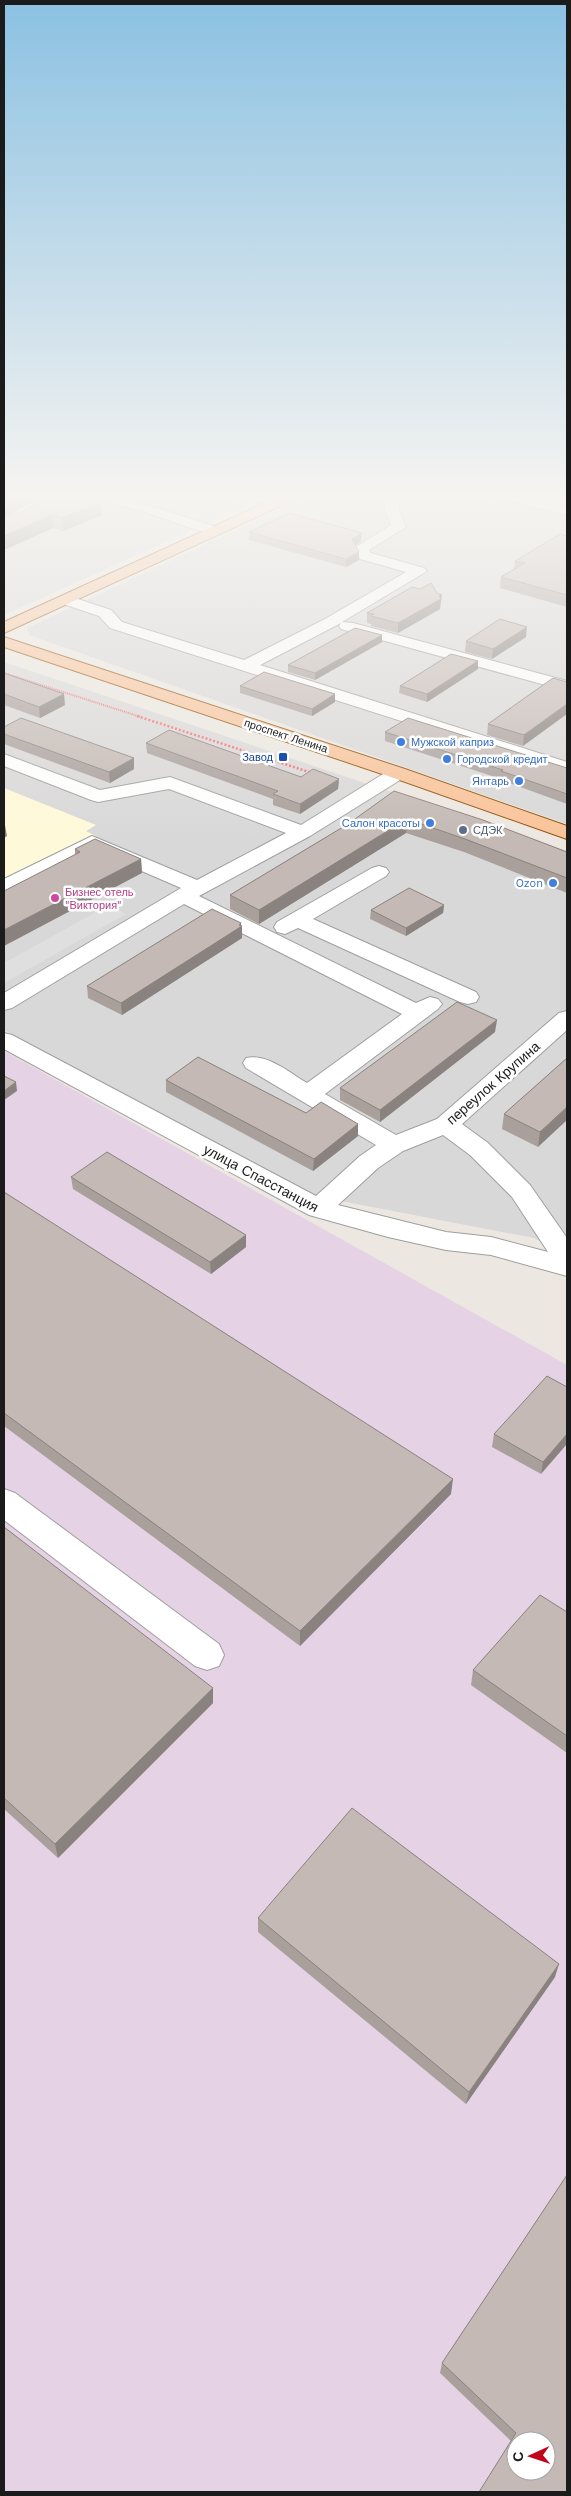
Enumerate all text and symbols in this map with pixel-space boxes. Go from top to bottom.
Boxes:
street label: проспект Ленина [243,716,330,756]
marker: Мужской каприз [395,736,407,748]
place label: Мужской каприз [411,736,494,749]
place label: Завод [242,751,274,764]
marker: Завод [277,751,289,763]
marker: Городской кредит [441,753,453,765]
place label: Городской кредит [457,753,548,766]
place label: Янтарь [472,775,509,788]
marker: Янтарь [513,775,525,787]
place label: Салон красоты [342,817,420,830]
marker: Салон красоты [424,817,436,829]
marker: СДЭК [457,824,469,836]
place label: СДЭК [473,824,503,837]
place label: Ozon [516,877,543,890]
marker: Ozon [547,877,559,889]
place label: Бизнес отель "Виктория" [65,886,134,912]
marker: Бизнес отель "Виктория" [49,892,61,904]
street label: переулок Крупина [443,1038,543,1128]
street label: улица Спасстанция [201,1141,321,1215]
north arrow [506,2431,556,2481]
text: С [510,2451,526,2462]

